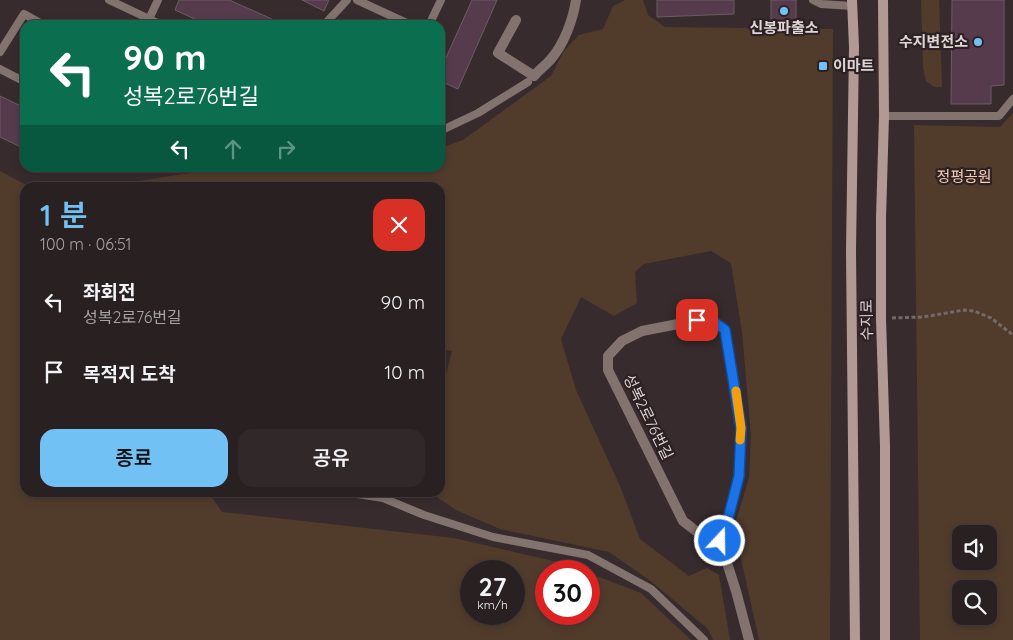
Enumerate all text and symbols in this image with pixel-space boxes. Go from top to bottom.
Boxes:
marker: 신봉파출소 [778,5,790,17]
place label: 신봉파출소 [749,18,819,37]
place label: 수지변전소 [899,32,968,51]
text: 90 m [123,35,206,79]
marker: 수지변전소 [972,36,984,48]
icon: left [40,40,105,105]
place label: 이마트 [833,56,875,75]
marker: 이마트 [817,60,829,72]
text: 성복2로76번길 [123,82,259,110]
icon: left [166,135,194,163]
icon: ahead [219,135,247,163]
icon: right [272,135,300,163]
park label: 정평공원 [936,167,992,186]
text: 1 분 [40,196,87,234]
button: close [373,199,425,251]
text: 100 m · 06:51 [40,234,132,254]
text: 좌회전 [83,280,135,304]
icon: left [40,288,68,316]
text: 90 m [381,290,425,314]
pin [676,299,718,341]
street label: 수지로 [857,299,876,341]
icon: arrive [683,306,711,334]
text: 성복2로76번길 [83,307,182,327]
icon: arrive [40,358,68,386]
text: 10 m [384,360,425,384]
text: 목적지 도착 [83,362,176,386]
street label: 성복2로76번길 [620,371,677,463]
button: 종료 [40,429,228,487]
button: 공유 [238,429,425,487]
position arrow [693,514,745,566]
map controls [952,525,997,625]
button: sound [952,525,997,570]
speed limit sign: 30 [535,560,600,625]
text: 27 [479,571,506,602]
button: search [952,580,997,625]
text: km/h [477,597,508,612]

